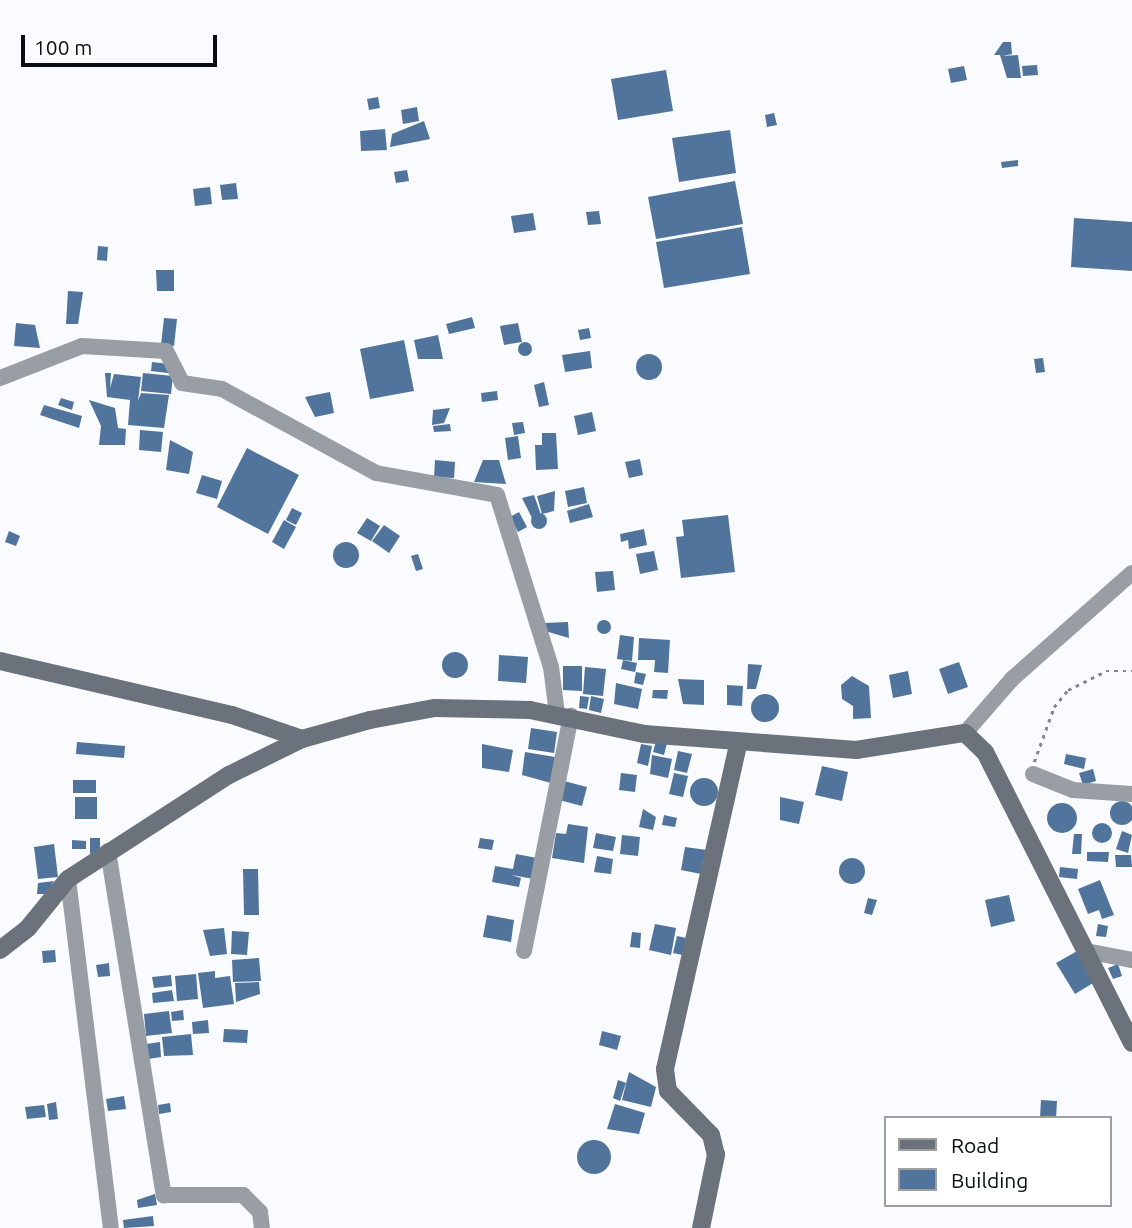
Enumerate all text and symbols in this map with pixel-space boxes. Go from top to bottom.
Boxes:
scale bar [24,21,220,65]
text: 100 m [34,35,92,59]
legend [884,1116,1111,1207]
text: Road [951,1133,999,1157]
text: Building [951,1168,1028,1192]

